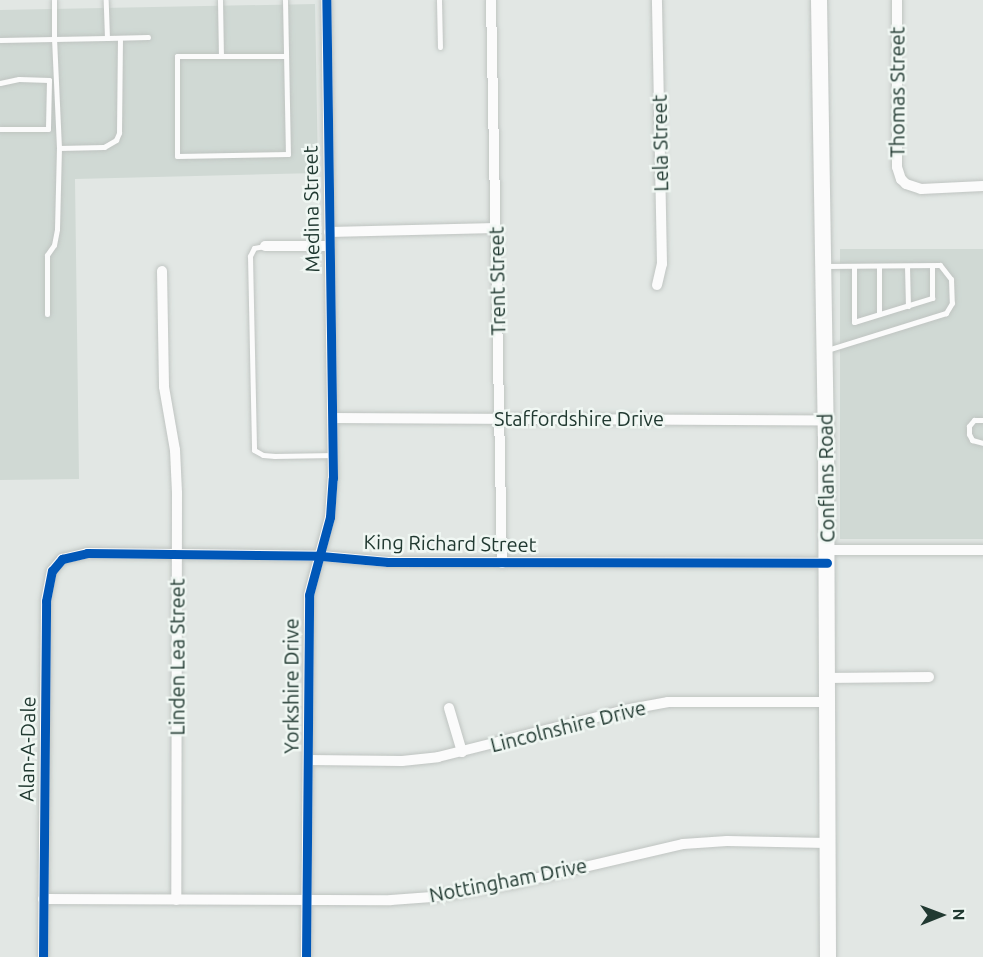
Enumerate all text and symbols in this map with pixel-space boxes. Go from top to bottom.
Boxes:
street label: Thomas Street [885,27,909,157]
street label: Lela Street [647,94,673,192]
street label: Medina Street [298,145,324,273]
street label: Trent Street [484,226,510,336]
street label: Staffordshire Drive [494,406,664,430]
street label: Conflans Road [813,413,839,543]
street label: King Richard Street [363,529,537,557]
street label: Linden Lea Street [165,578,189,736]
street label: Yorkshire Drive [279,618,303,754]
street label: Lincolnshire Drive [488,695,648,757]
street label: Alan-A-Dale [14,696,40,802]
street label: Nottingham Drive [427,853,589,907]
north arrow [911,885,971,945]
text: N [950,909,968,921]

